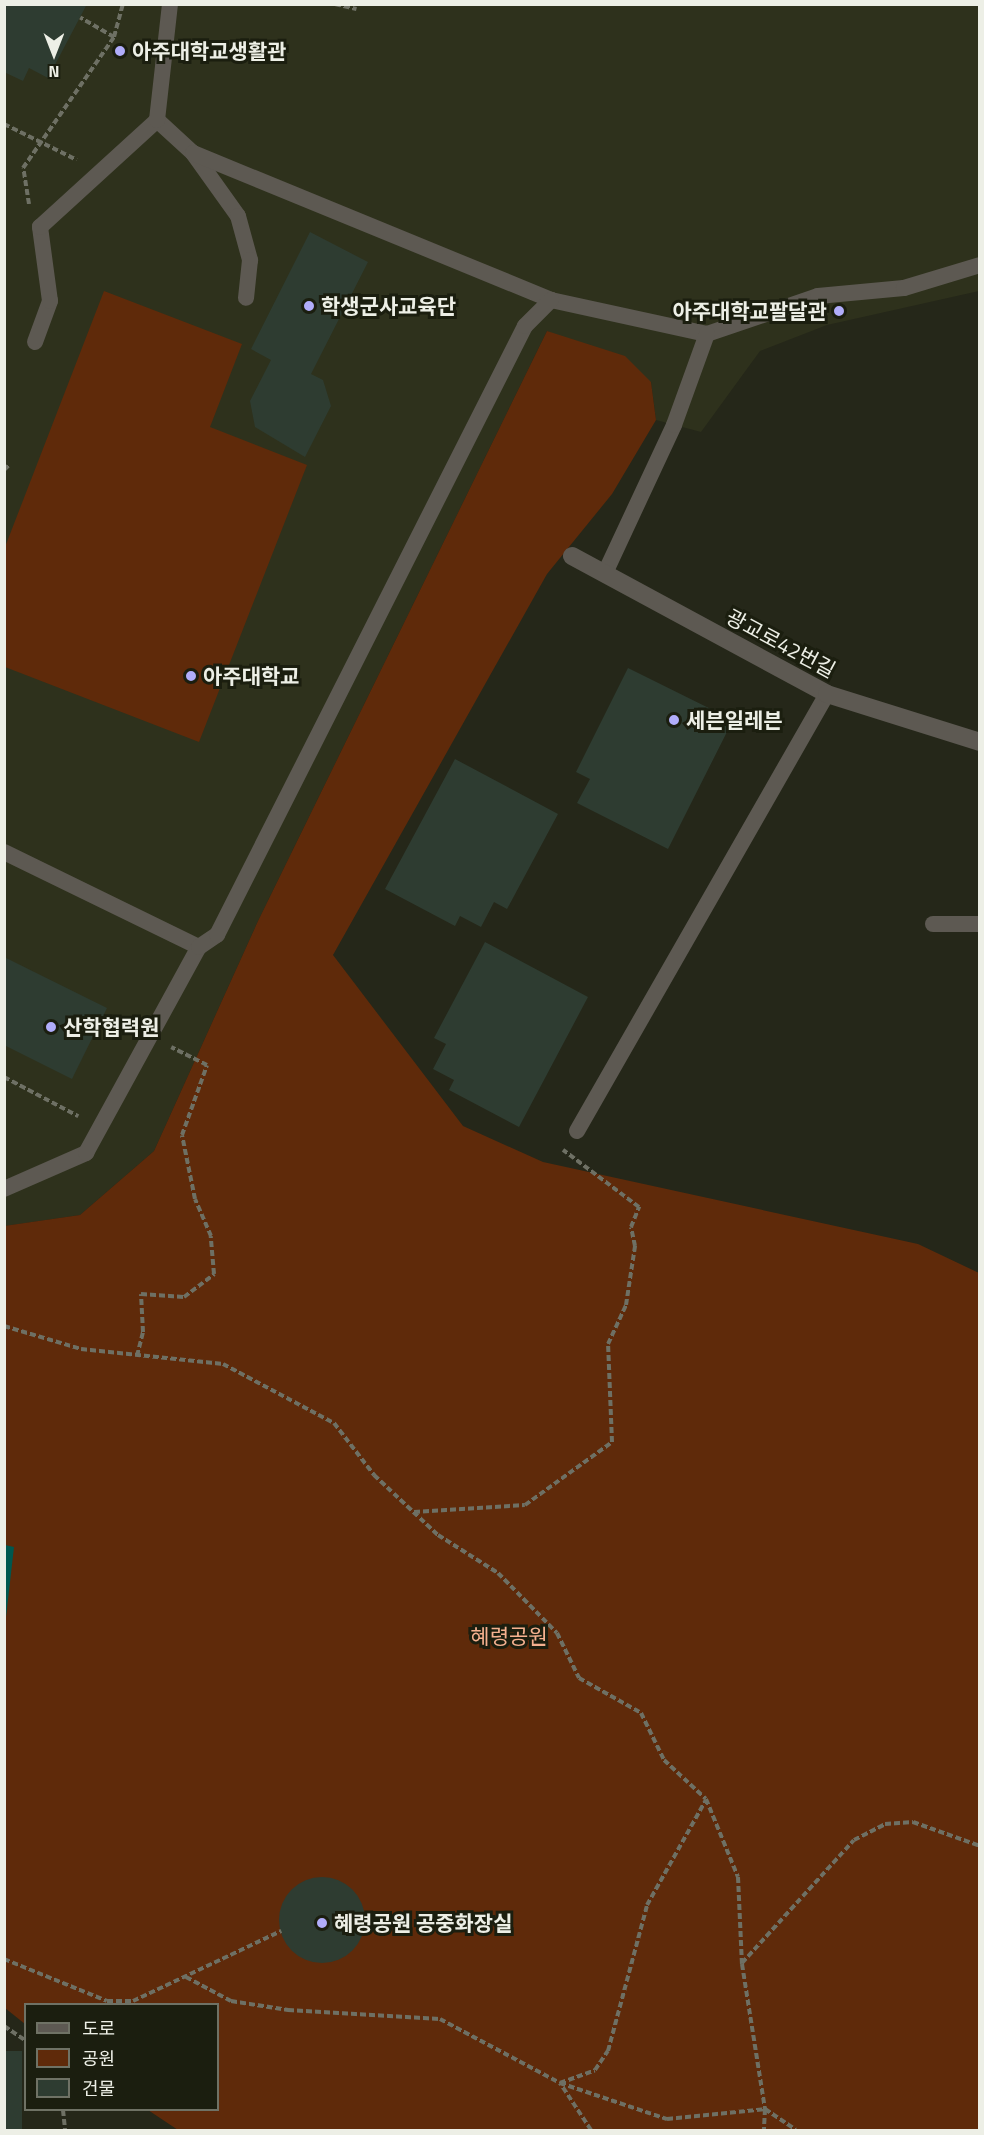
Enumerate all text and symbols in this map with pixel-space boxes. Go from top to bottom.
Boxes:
north arrow [24,24,84,84]
place label: 아주대학교생활관 [132,38,287,64]
marker: 아주대학교생활관 [113,44,127,58]
text: N [48,60,60,84]
place label: 학생군사교육단 [321,293,456,319]
place label: 아주대학교팔달관 [672,298,827,324]
marker: 학생군사교육단 [302,299,316,313]
marker: 아주대학교팔달관 [832,304,846,318]
street label: 광교로42번길 [722,604,840,682]
place label: 아주대학교 [203,663,300,689]
marker: 아주대학교 [184,669,198,683]
place label: 세븐일레븐 [686,707,783,733]
marker: 세븐일레븐 [667,713,681,727]
place label: 산학협력원 [63,1014,160,1040]
marker: 산학협력원 [44,1020,58,1034]
park label: 혜령공원 [470,1623,548,1649]
place label: 혜령공원 공중화장실 [334,1910,512,1936]
marker: 혜령공원 공중화장실 [315,1916,329,1930]
legend [24,2003,219,2111]
text: 도로 [82,2015,115,2042]
text: 공원 [82,2045,115,2072]
text: 건물 [82,2075,115,2102]

